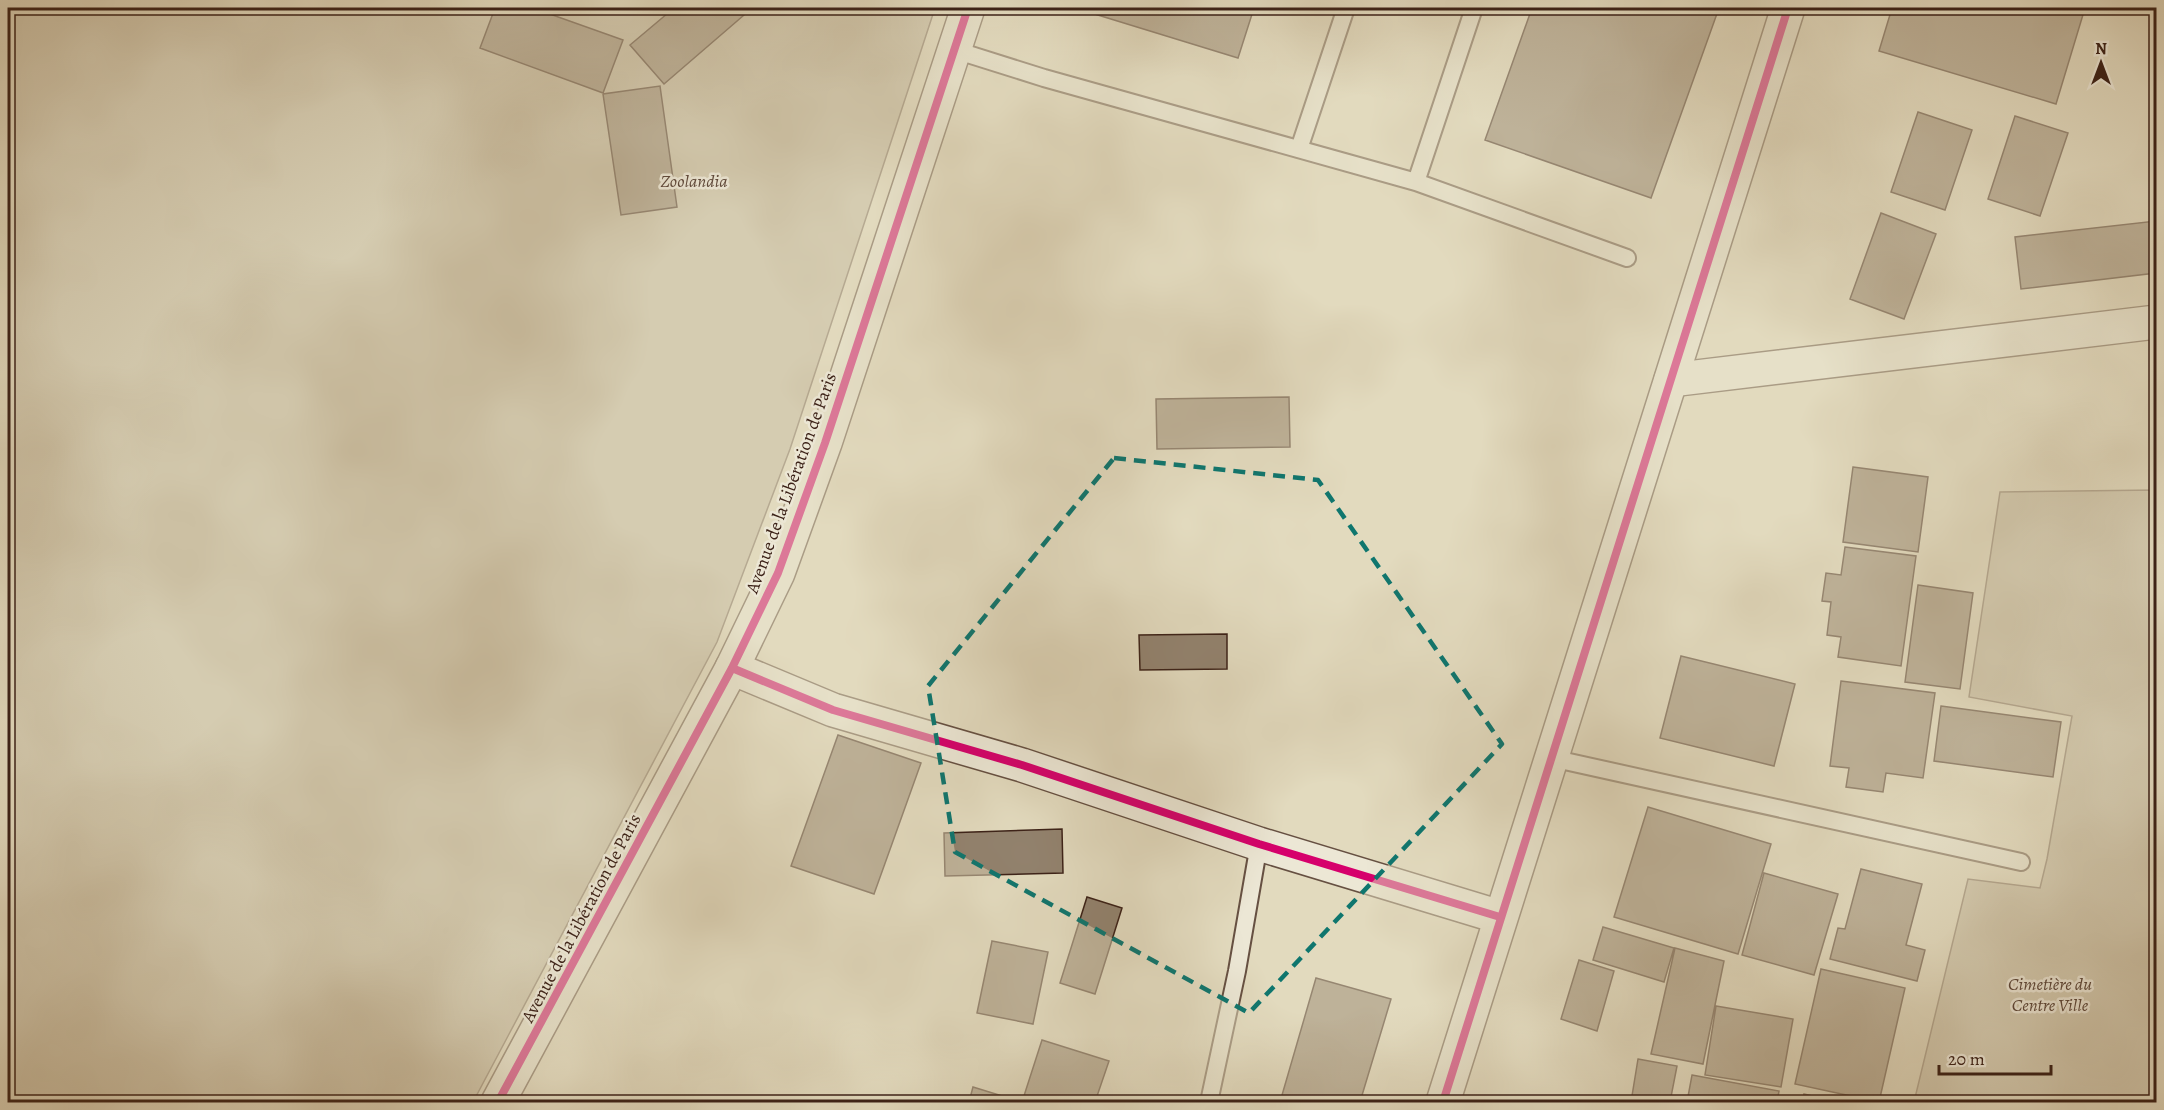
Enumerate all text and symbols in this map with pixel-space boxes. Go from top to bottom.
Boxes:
north arrow [2071,33,2131,93]
text: N [2095,38,2107,60]
park label: Zoolandia [660,169,728,193]
street label: Avenue de la Libération de Paris [740,369,842,598]
street label: Avenue de la Libération de Paris [515,809,646,1027]
park label: Cimetière du Centre Ville [2008,972,2092,1017]
scale bar [1939,1038,2052,1076]
text: 20 m [1948,1047,1985,1071]

